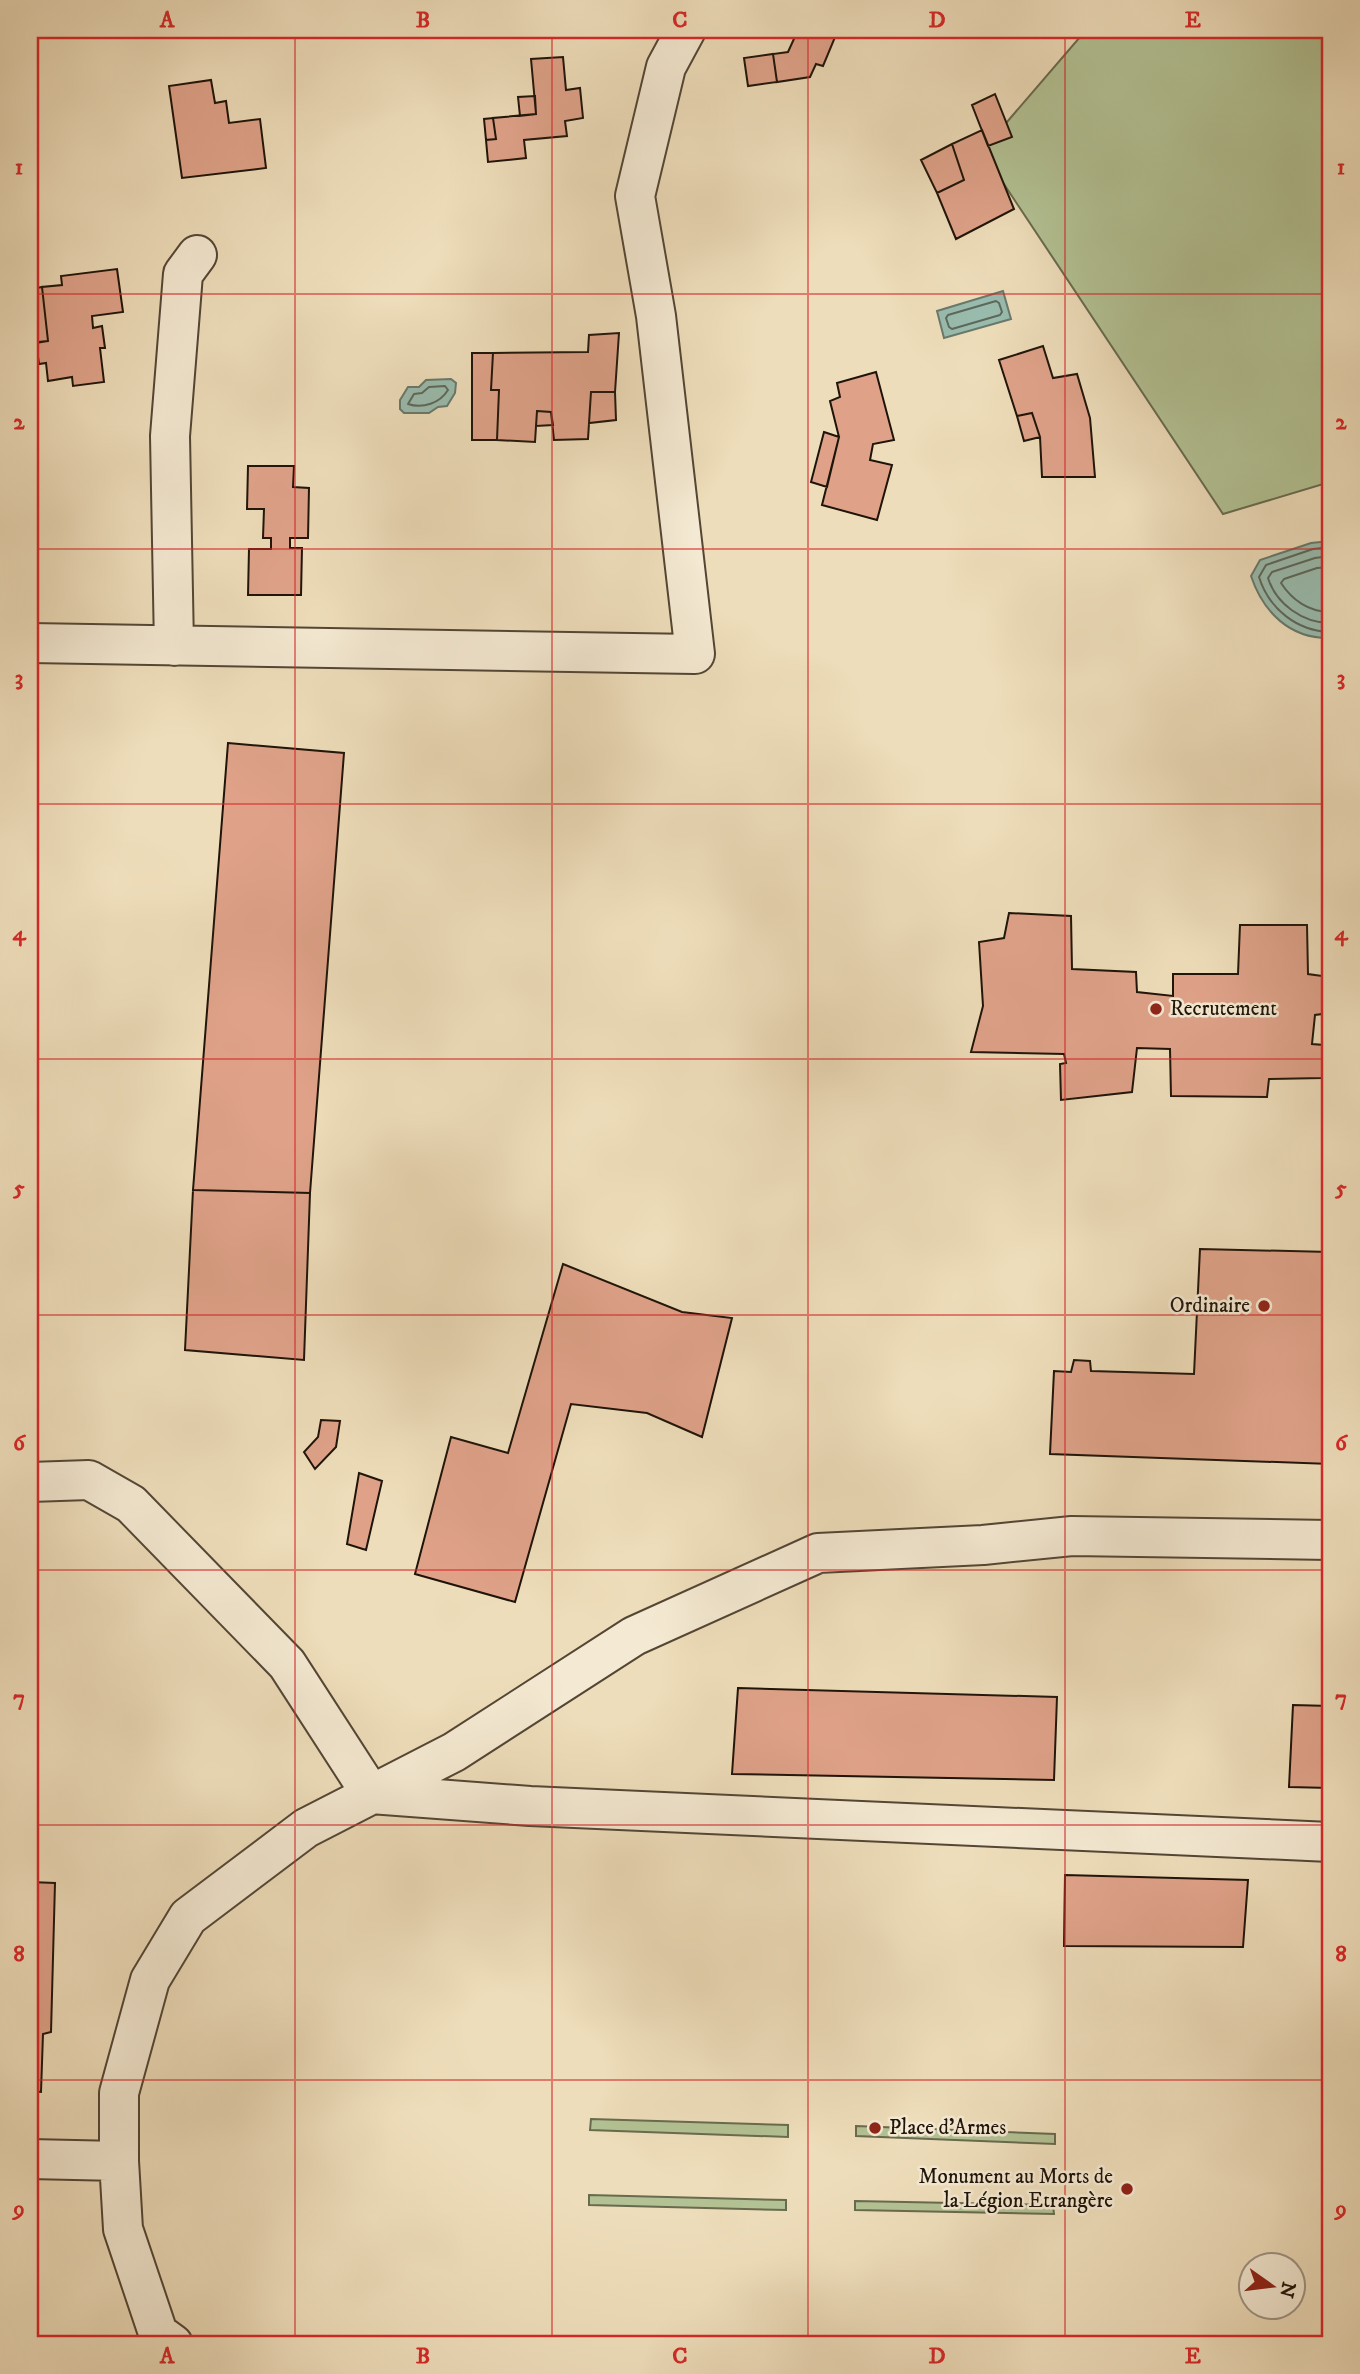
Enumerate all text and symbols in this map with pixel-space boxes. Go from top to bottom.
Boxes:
text: A [159,6,176,35]
text: B [416,6,430,35]
text: C [672,6,688,35]
text: D [928,6,946,35]
text: E [1185,6,1201,35]
text: 1 [15,153,23,182]
text: 1 [1337,153,1345,182]
text: 2 [13,408,25,437]
text: 2 [1335,408,1347,437]
text: 3 [15,664,23,693]
text: 3 [1337,664,1345,693]
text: 4 [12,919,27,948]
text: 4 [1334,919,1349,948]
place label: Recrutement [1170,996,1277,1022]
marker: Recrutement [1148,1001,1164,1017]
text: 5 [12,1174,25,1203]
text: 5 [1334,1174,1347,1203]
place label: Ordinaire [1170,1293,1250,1319]
marker: Ordinaire [1256,1298,1272,1314]
text: 6 [13,1429,27,1458]
text: 6 [1335,1429,1349,1458]
text: 7 [13,1684,25,1713]
text: 7 [1335,1684,1347,1713]
text: 8 [13,1940,25,1969]
text: 8 [1335,1940,1347,1969]
place label: Place d'Armes [889,2115,1006,2141]
marker: Place d'Armes [867,2120,883,2136]
place label: Monument au Morts de la Légion Etrangère [919,2164,1113,2214]
marker: Monument au Morts de la Légion Etrangère [1119,2181,1135,2197]
text: 9 [11,2195,25,2224]
text: 9 [1333,2195,1347,2224]
north arrow [1238,2252,1308,2322]
text: N [1274,2279,1300,2300]
text: A [159,2342,176,2371]
text: B [416,2342,430,2371]
text: C [672,2342,688,2371]
text: D [928,2342,946,2371]
text: E [1185,2342,1201,2371]

